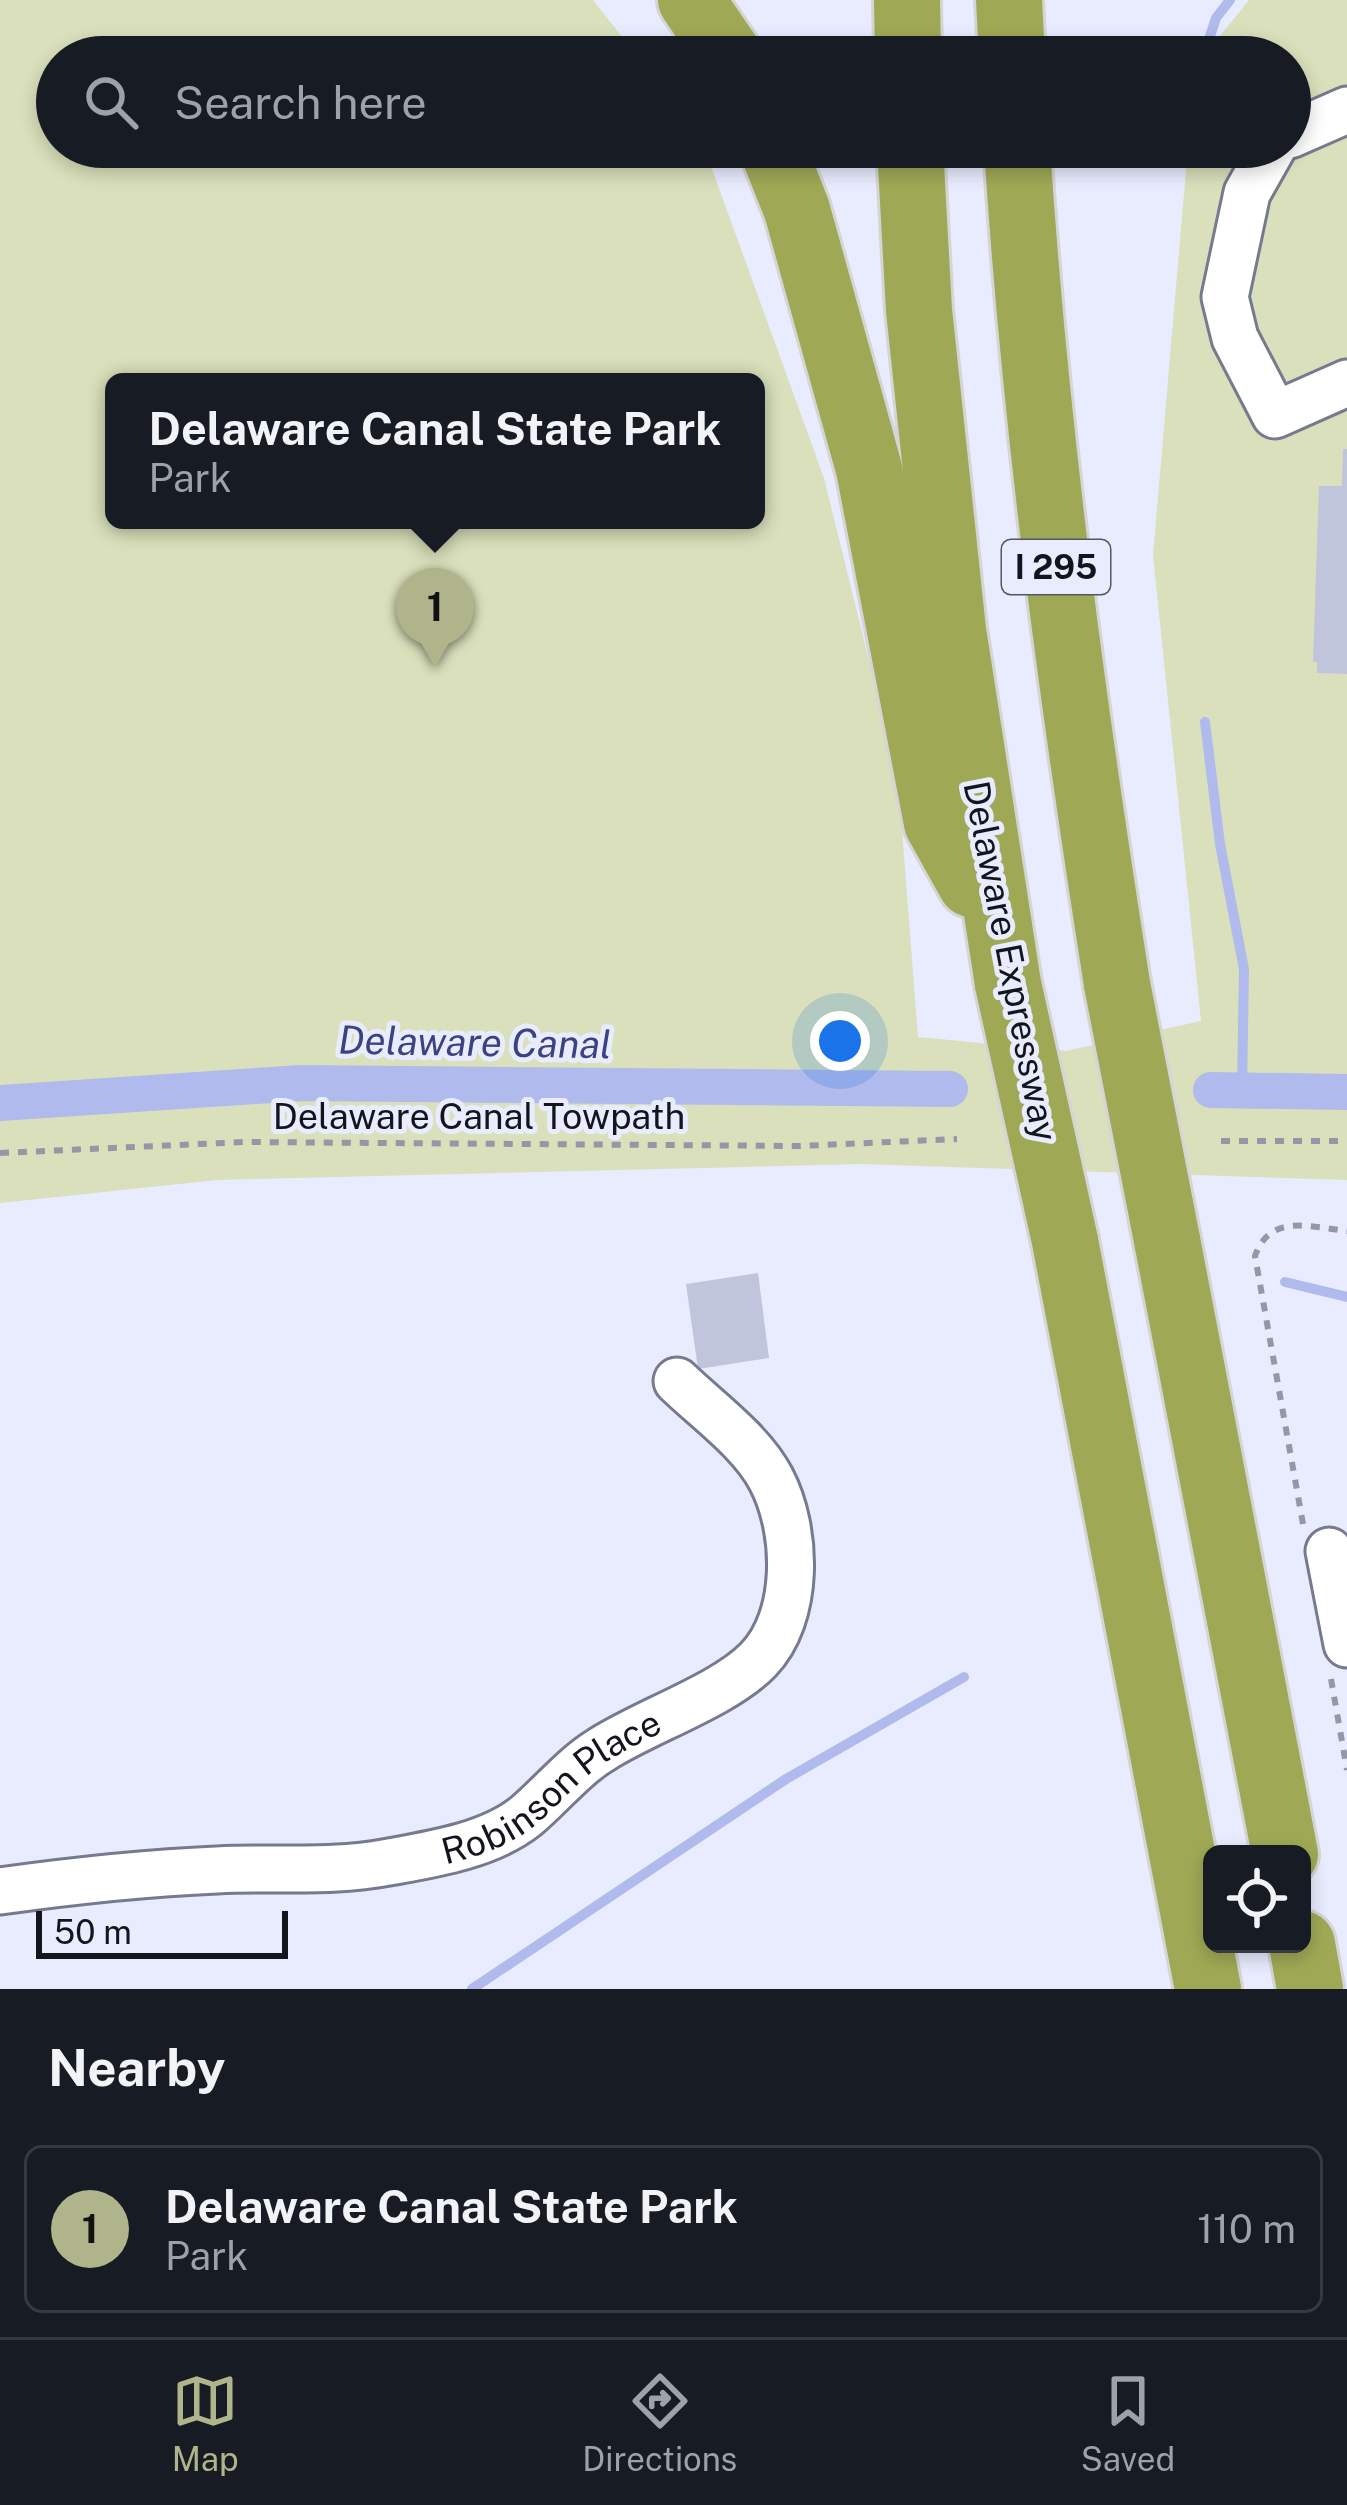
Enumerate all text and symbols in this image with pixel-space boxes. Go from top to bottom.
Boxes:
search box [36,36,1311,168]
icon: search [78,69,144,135]
text: Search here [174,76,427,129]
popup [105,373,765,529]
text: Delaware Canal State Park [149,402,721,455]
text: Park [149,455,232,501]
road number: I 295 [1002,540,1110,594]
pin: 1 [396,568,474,667]
street label: Delaware Expressway [955,777,1067,1145]
your location [810,1011,870,1071]
water label: Delaware Canal [338,1017,612,1067]
street label: Delaware Canal Towpath [273,1095,685,1137]
street label: Robinson Place [437,1701,667,1872]
map controls [1203,1845,1311,1953]
button: locate [1203,1845,1311,1953]
scale bar [36,1905,288,1958]
text: 50 m [54,1913,132,1951]
text: Nearby [48,2038,225,2097]
text: Delaware Canal State Park [165,2180,738,2233]
text: 1 [82,2206,98,2252]
text: 110 m [1197,2206,1296,2252]
text: Park [165,2233,248,2279]
tab: Map [172,2368,239,2478]
tab: Directions [582,2368,737,2478]
tab: Saved [1081,2368,1175,2478]

